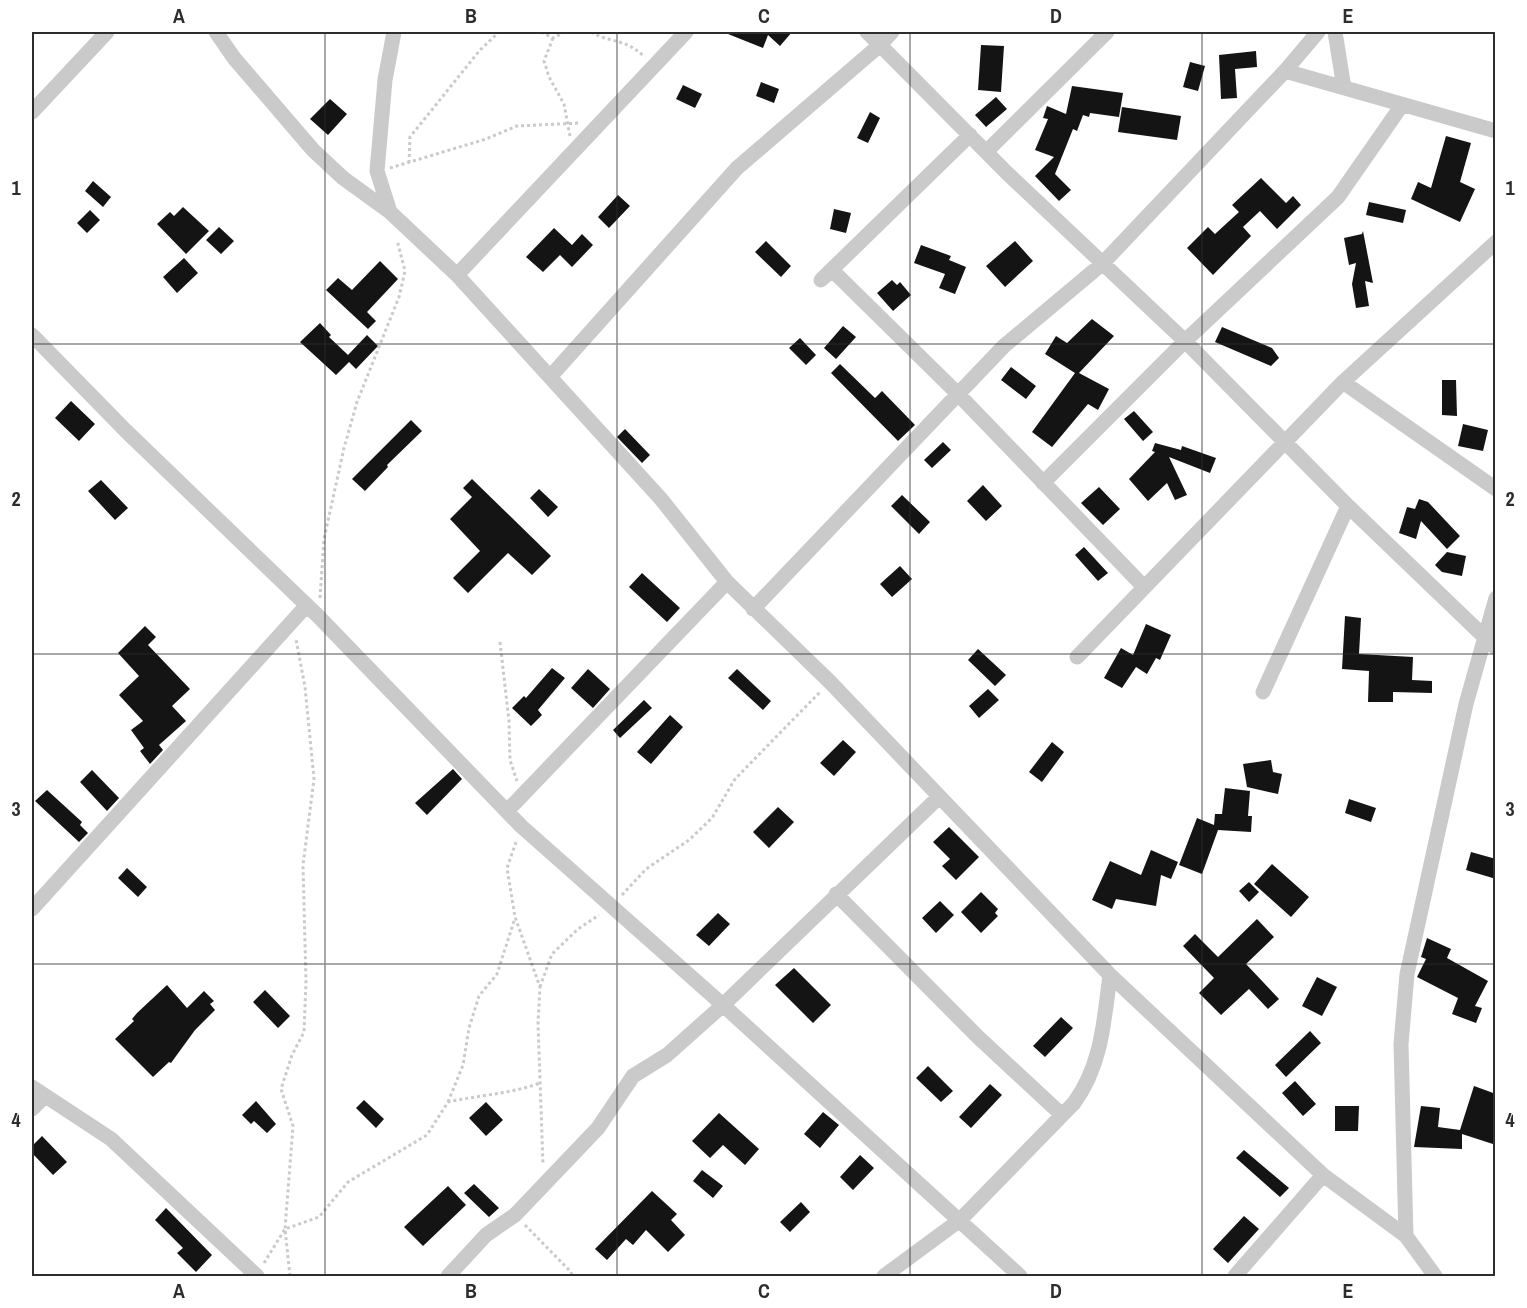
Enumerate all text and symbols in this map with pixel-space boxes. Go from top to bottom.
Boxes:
text: A [173,2,185,29]
text: B [465,2,477,29]
text: C [758,2,770,29]
text: D [1050,2,1062,29]
text: E [1343,2,1354,29]
text: 1 [11,174,21,201]
text: 1 [1505,174,1515,201]
text: 2 [11,485,21,512]
text: 2 [1505,485,1515,512]
text: 3 [11,795,21,822]
text: 3 [1505,795,1515,822]
text: 4 [11,1106,21,1133]
text: 4 [1505,1106,1515,1133]
text: A [173,1277,185,1304]
text: B [465,1277,477,1304]
text: C [758,1277,770,1304]
text: D [1050,1277,1062,1304]
text: E [1343,1277,1354,1304]

